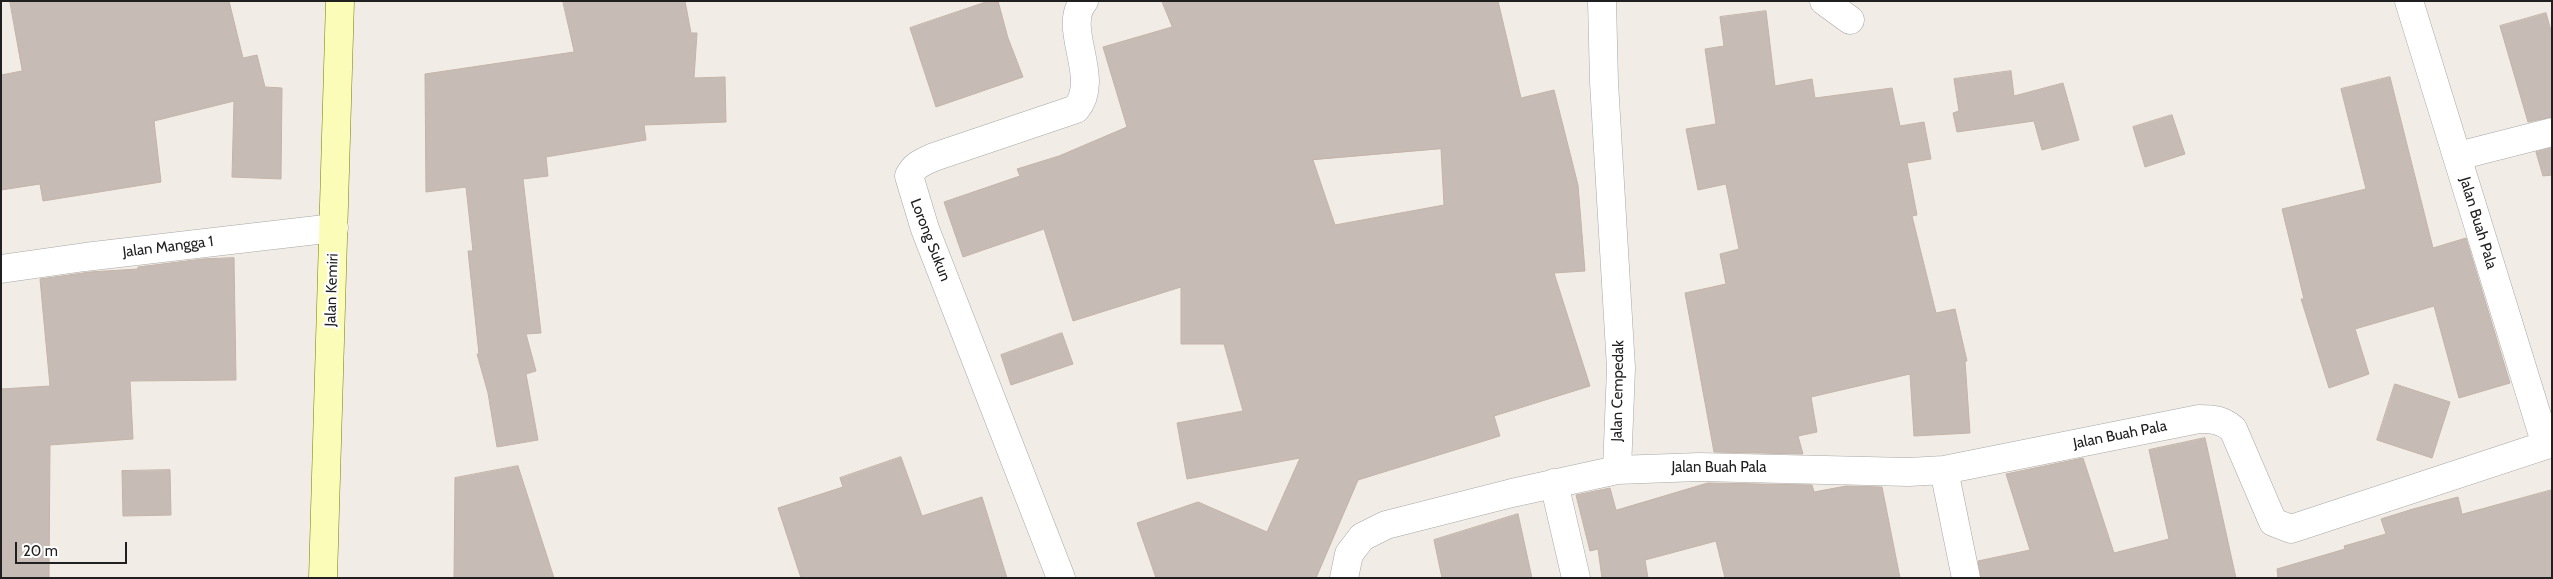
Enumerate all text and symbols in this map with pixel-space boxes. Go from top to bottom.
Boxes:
street label: Jalan Buah Pala [2455,175,2501,271]
street label: Lorong Sukun [906,196,954,284]
street label: Jalan Mangga 1 [122,232,214,262]
street label: Jalan Kemiri [322,253,342,327]
street label: Jalan Cempedak [1608,340,1628,442]
street label: Jalan Buah Pala [2072,417,2168,453]
street label: Jalan Buah Pala [1671,459,1767,477]
scale bar [18,532,130,564]
text: 20 m [23,542,58,560]

